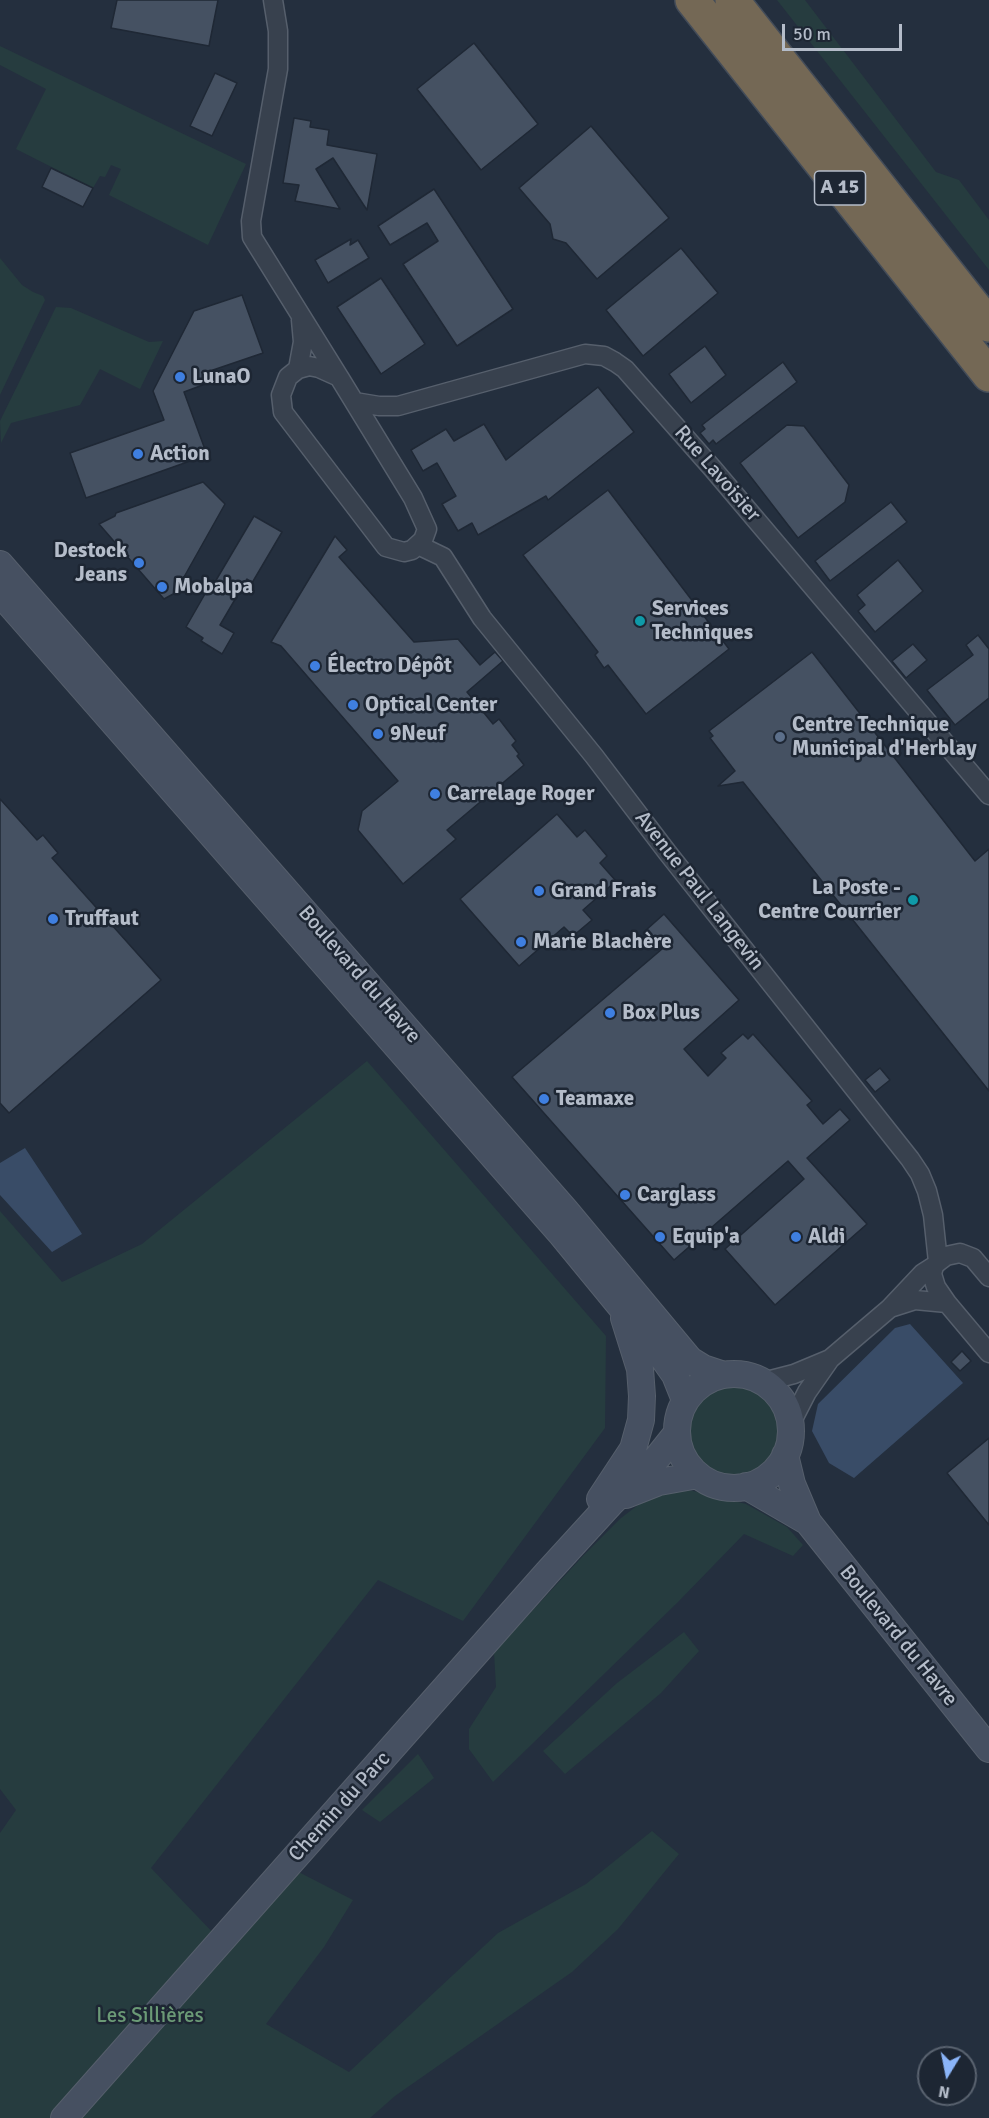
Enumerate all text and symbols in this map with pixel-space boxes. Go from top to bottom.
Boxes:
scale bar [785,12,905,50]
text: 50 m [793,23,831,45]
road number: A 15 [814,171,866,205]
place label: LunaO [192,364,251,390]
marker: LunaO [173,370,187,384]
street label: Rue Lavoisier [669,421,765,527]
place label: Action [150,441,210,467]
marker: Action [131,447,145,461]
place label: Destock Jeans [54,538,127,588]
marker: Destock Jeans [132,556,146,570]
place label: Mobalpa [174,574,253,600]
marker: Mobalpa [155,580,169,594]
place label: Services Techniques [652,596,753,646]
marker: Services Techniques [633,614,647,628]
place label: Électro Dépôt [327,653,452,679]
marker: Électro Dépôt [308,659,322,673]
place label: Optical Center [365,692,497,718]
marker: Optical Center [346,698,360,712]
place label: Centre Technique Municipal d'Herblay [792,712,977,762]
place label: 9Neuf [390,721,446,747]
marker: 9Neuf [371,727,385,741]
marker: Centre Technique Municipal d'Herblay [773,730,787,744]
place label: Carrelage Roger [447,781,595,807]
marker: Carrelage Roger [428,787,442,801]
street label: Avenue Paul Langevin [629,806,769,976]
place label: La Poste - Centre Courrier [758,875,901,925]
place label: Grand Frais [551,878,656,904]
marker: Grand Frais [532,884,546,898]
marker: La Poste - Centre Courrier [906,893,920,907]
street label: Boulevard du Havre [292,901,426,1049]
place label: Truffaut [65,906,139,932]
marker: Truffaut [46,912,60,926]
place label: Marie Blachère [533,929,672,955]
marker: Marie Blachère [514,935,528,949]
place label: Box Plus [622,1000,700,1026]
marker: Box Plus [603,1006,617,1020]
place label: Teamaxe [556,1086,634,1112]
marker: Teamaxe [537,1092,551,1106]
place label: Carglass [637,1182,716,1208]
marker: Carglass [618,1188,632,1202]
place label: Equip'a [672,1224,740,1250]
place label: Aldi [808,1224,845,1250]
marker: Equip'a [653,1230,667,1244]
marker: Aldi [789,1230,803,1244]
street label: Boulevard du Havre [833,1560,963,1712]
street label: Chemin du Parc [284,1747,396,1867]
park label: Les Sillières [96,2003,204,2029]
north arrow [917,2046,977,2106]
text: N [937,2081,951,2103]

